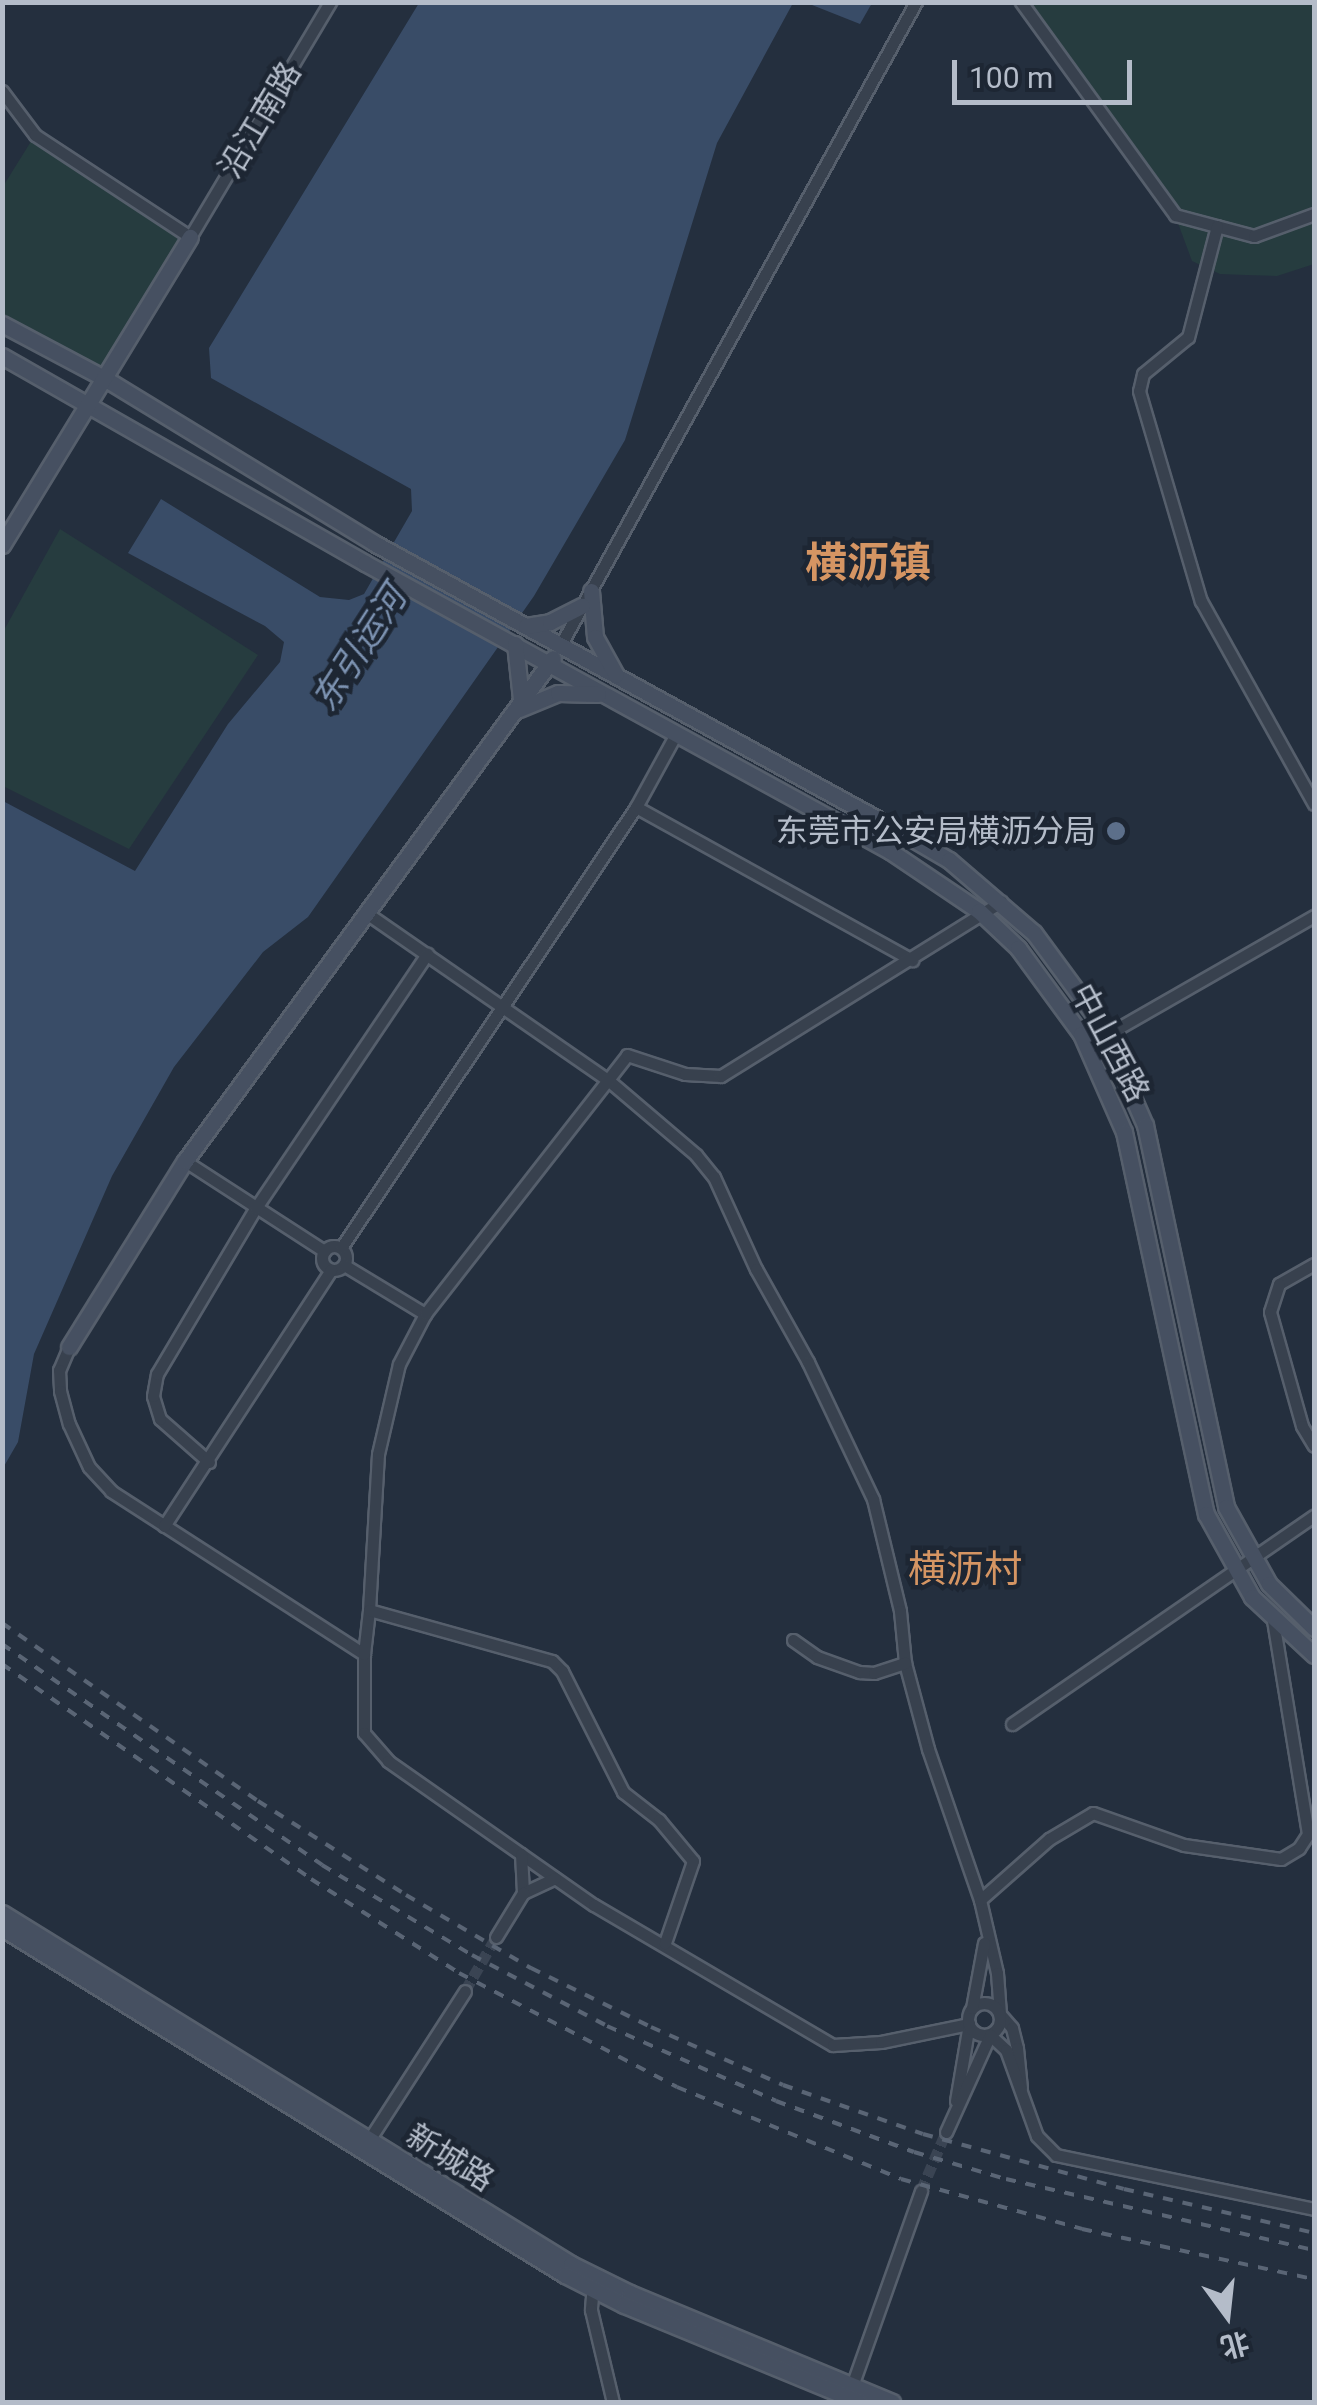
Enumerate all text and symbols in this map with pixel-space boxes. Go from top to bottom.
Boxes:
scale bar [957,40,1137,102]
street label: 沿江南路 [211,55,309,185]
text: 100 m [969,60,1053,95]
district label: 横沥镇 [805,538,931,588]
water label: 东引运河 [304,579,416,719]
place label: 东莞市公安局横沥分局 [776,812,1096,850]
marker: 东莞市公安局横沥分局 [1105,820,1127,842]
street label: 中山西路 [1063,977,1157,1109]
district label: 横沥村 [908,1547,1022,1593]
street label: 新城路 [399,2116,501,2200]
north arrow [1177,2265,1277,2365]
text: 北 [1217,2325,1253,2364]

